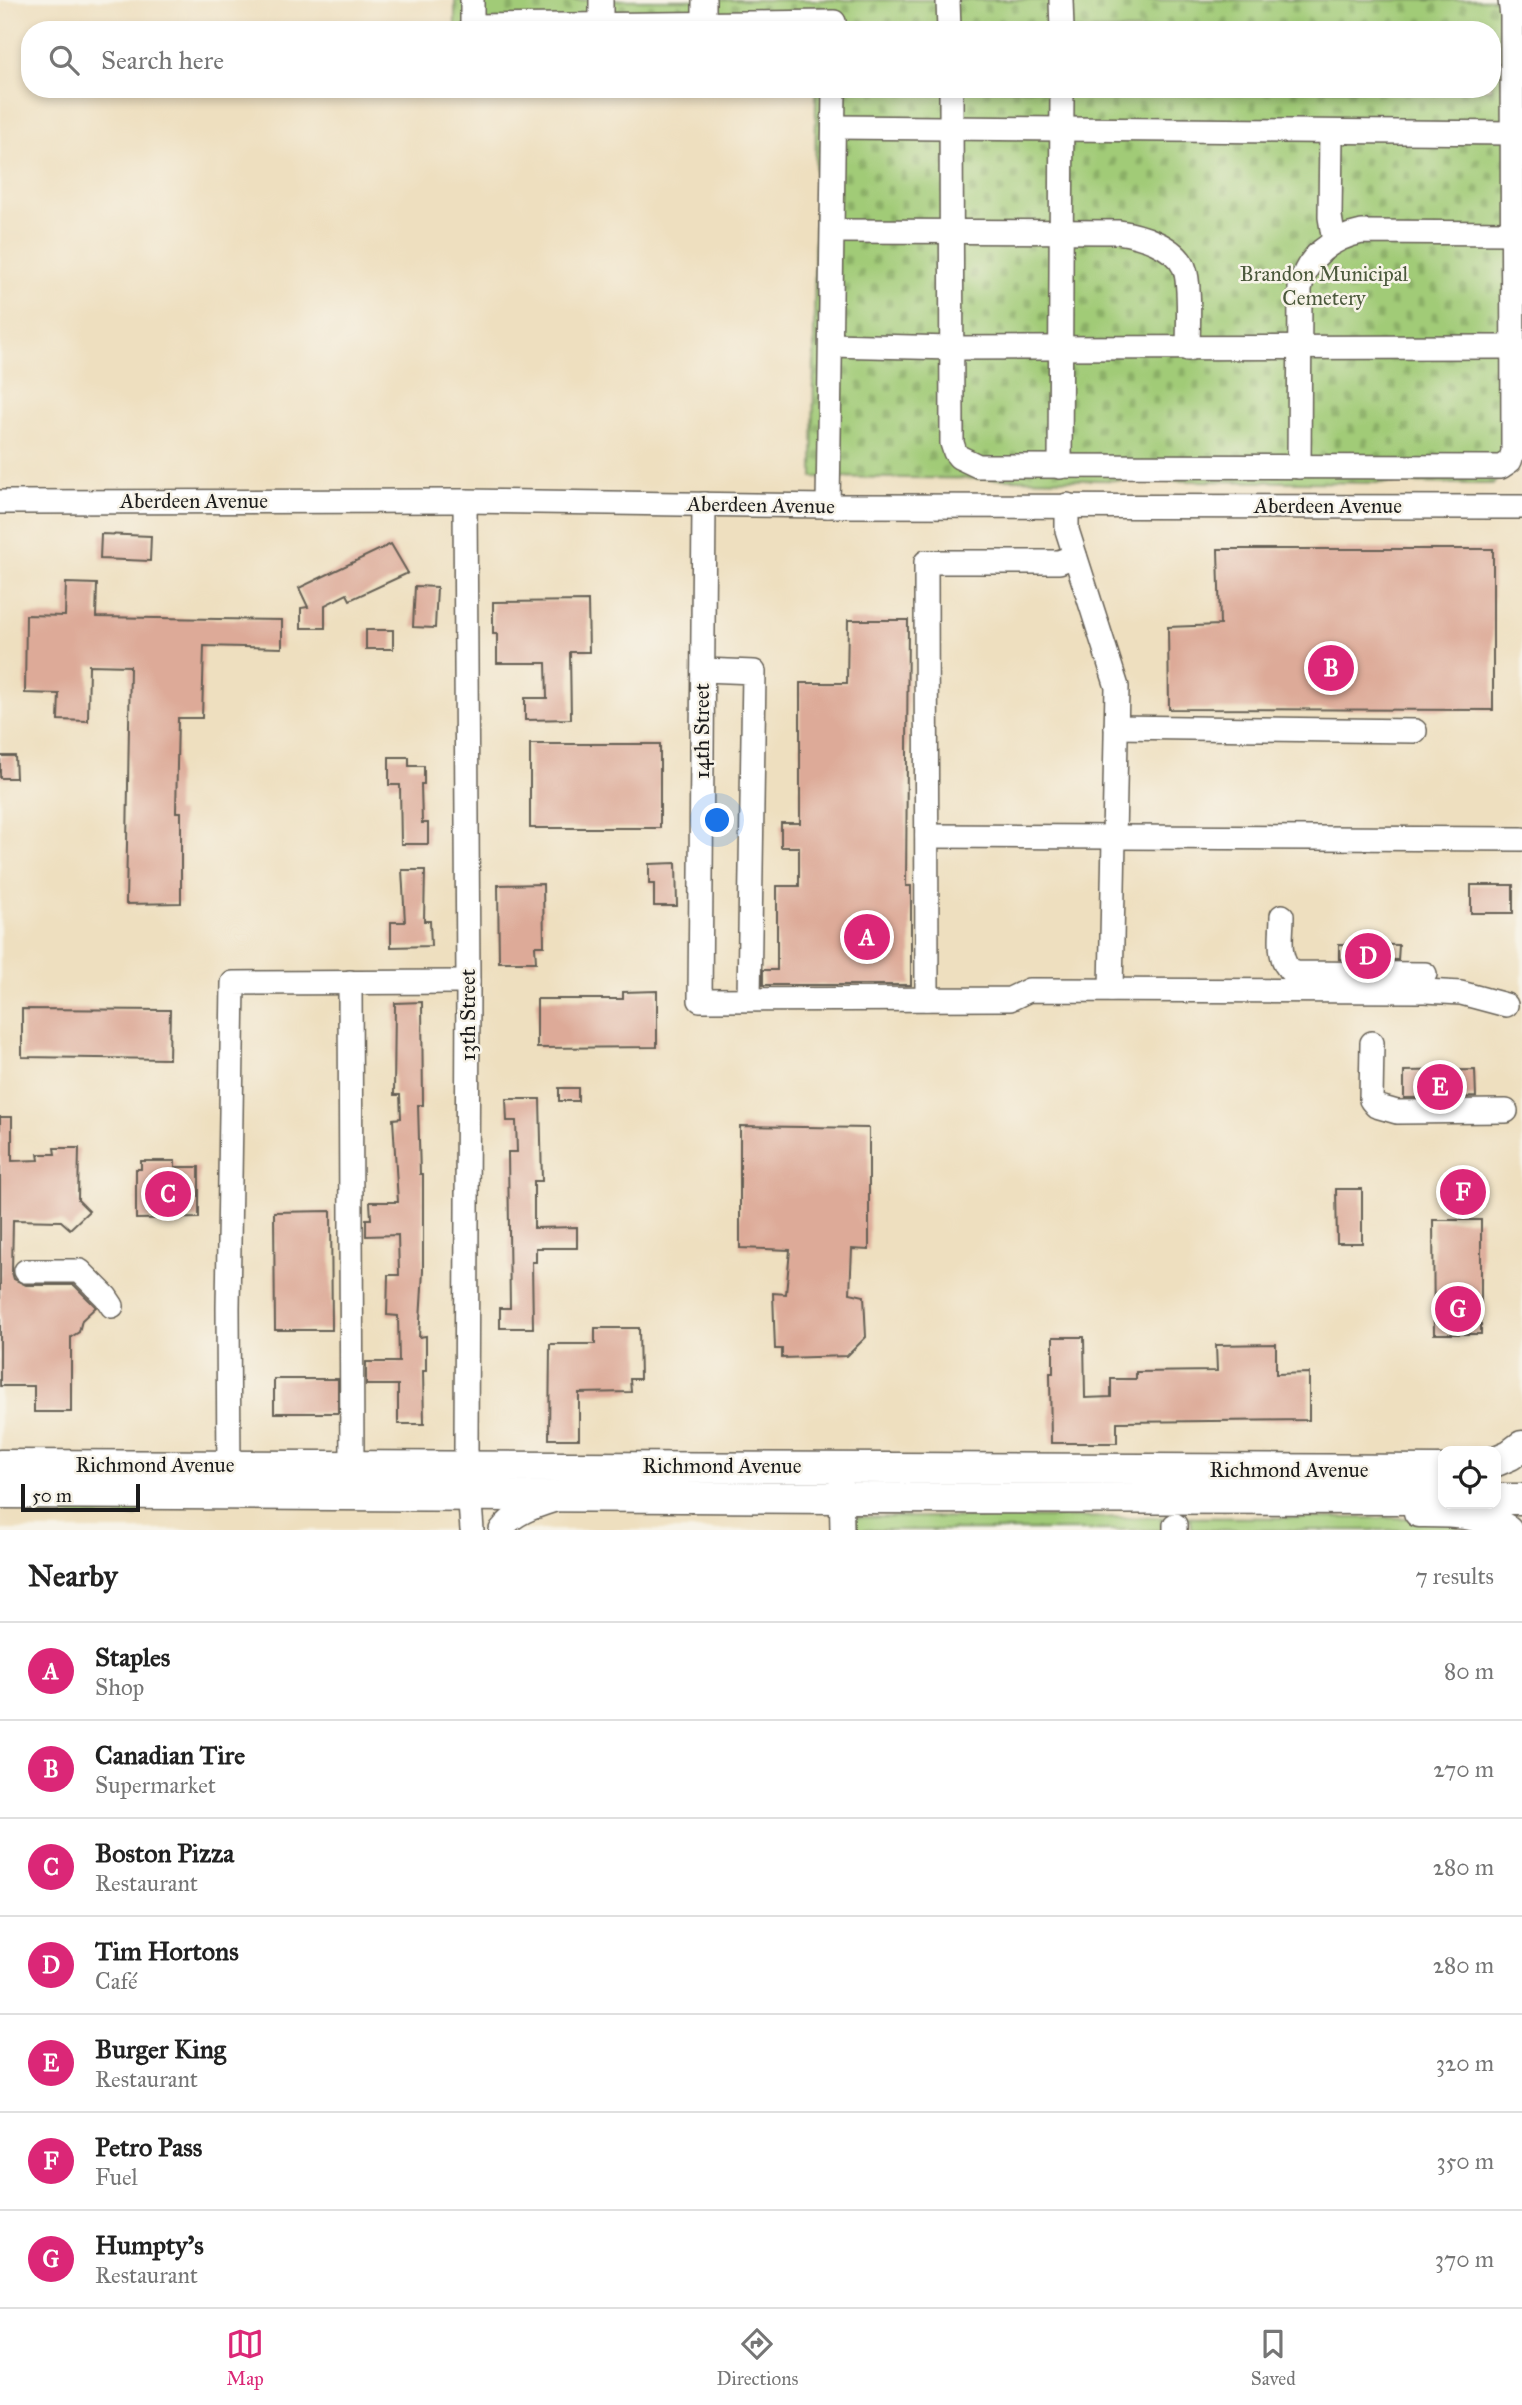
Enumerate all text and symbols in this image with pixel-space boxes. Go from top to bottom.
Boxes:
search box [21,21,1501,98]
icon: search [45,41,83,79]
text: Search here [101,44,224,76]
park label: Brandon Municipal Cemetery [1240,261,1409,311]
street label: Aberdeen Avenue [119,488,268,514]
street label: Aberdeen Avenue [686,491,835,519]
street label: Aberdeen Avenue [1253,493,1402,519]
pin: B [1308,642,1354,694]
street label: 14th Street [689,683,715,779]
your location [700,803,734,837]
pin: A [844,911,890,963]
pin: D [1345,930,1391,982]
street label: 13th Street [455,968,481,1061]
pin: E [1417,1061,1463,1113]
pin: F [1440,1166,1486,1218]
pin: C [145,1168,191,1220]
pin: G [1435,1283,1481,1335]
map controls [1438,1446,1501,1509]
button: locate [1438,1446,1501,1509]
street label: Richmond Avenue [76,1452,235,1478]
street label: Richmond Avenue [643,1453,802,1479]
street label: Richmond Avenue [1210,1457,1369,1483]
scale bar [21,1481,140,1513]
text: 50 m [32,1484,72,1507]
text: Nearby [28,1558,118,1594]
text: 7 results [1415,1562,1494,1590]
text: Staples [95,1641,170,1673]
text: A [43,1657,59,1685]
text: 80 m [1444,1657,1494,1685]
text: Shop [95,1673,144,1701]
text: Canadian Tire [95,1739,245,1771]
text: B [43,1755,59,1783]
text: 270 m [1433,1755,1494,1783]
text: Supermarket [95,1771,216,1799]
text: Boston Pizza [95,1837,234,1869]
text: C [43,1853,59,1881]
text: 280 m [1433,1853,1494,1881]
text: Restaurant [95,1869,198,1897]
text: Tim Hortons [95,1935,239,1967]
text: D [42,1951,60,1979]
text: 280 m [1433,1951,1494,1979]
text: Café [95,1967,138,1995]
text: Burger King [95,2033,226,2065]
text: E [43,2049,59,2077]
text: 320 m [1436,2049,1494,2077]
text: Restaurant [95,2065,198,2093]
text: Petro Pass [95,2131,202,2163]
text: F [43,2147,59,2175]
text: 350 m [1436,2147,1494,2175]
text: Fuel [95,2163,138,2191]
text: Humpty's [95,2229,204,2261]
text: G [43,2245,59,2273]
text: 370 m [1435,2245,1494,2273]
text: Restaurant [95,2261,198,2289]
tab: Map [226,2325,264,2390]
tab: Directions [716,2325,798,2390]
tab: Saved [1251,2325,1296,2390]

